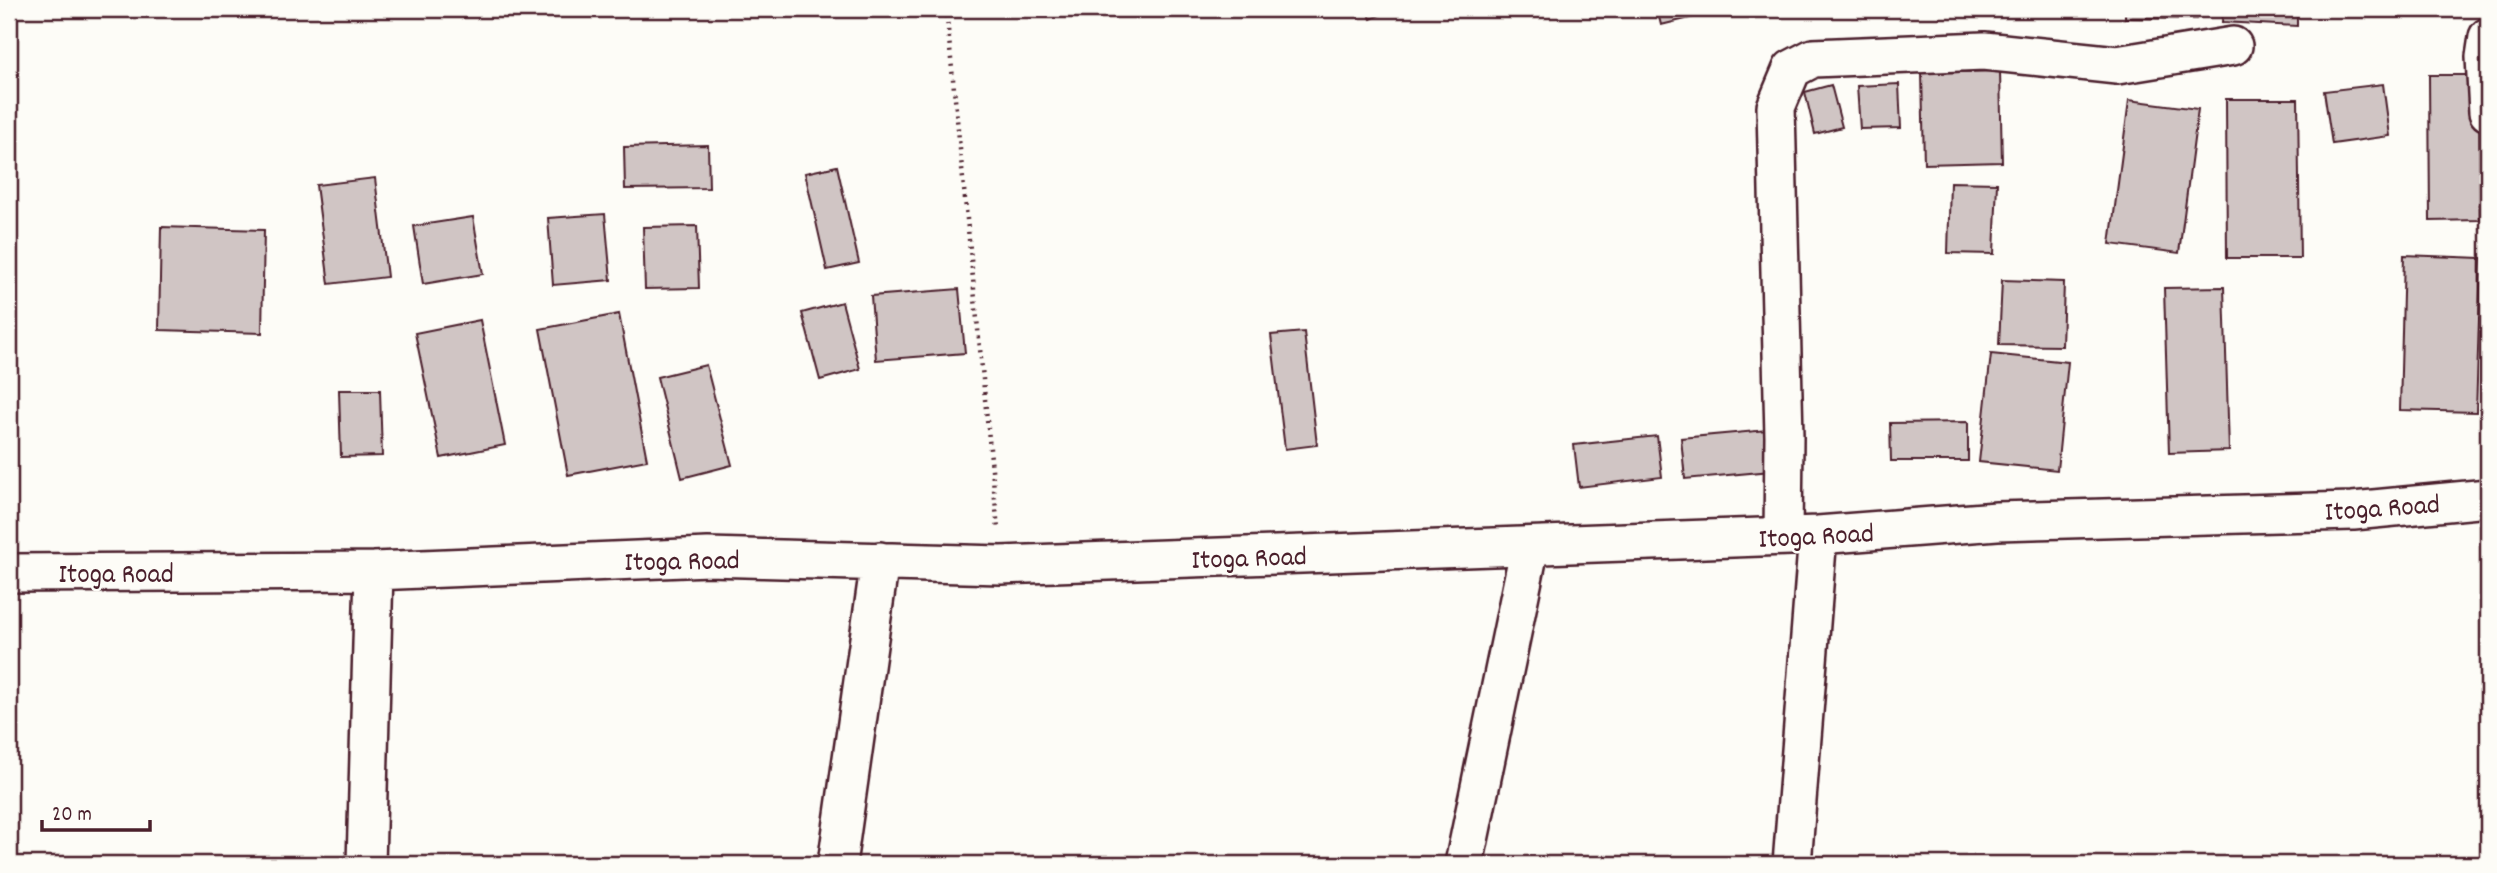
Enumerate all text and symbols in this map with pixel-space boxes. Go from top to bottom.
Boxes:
street label: Itoga Road [2323,487,2441,535]
street label: Itoga Road [1757,516,1875,562]
street label: Itoga Road [1191,539,1308,583]
street label: Itoga Road [624,543,740,585]
street label: Itoga Road [58,557,174,597]
scale bar [42,789,150,833]
text: 20 m [52,801,92,831]

